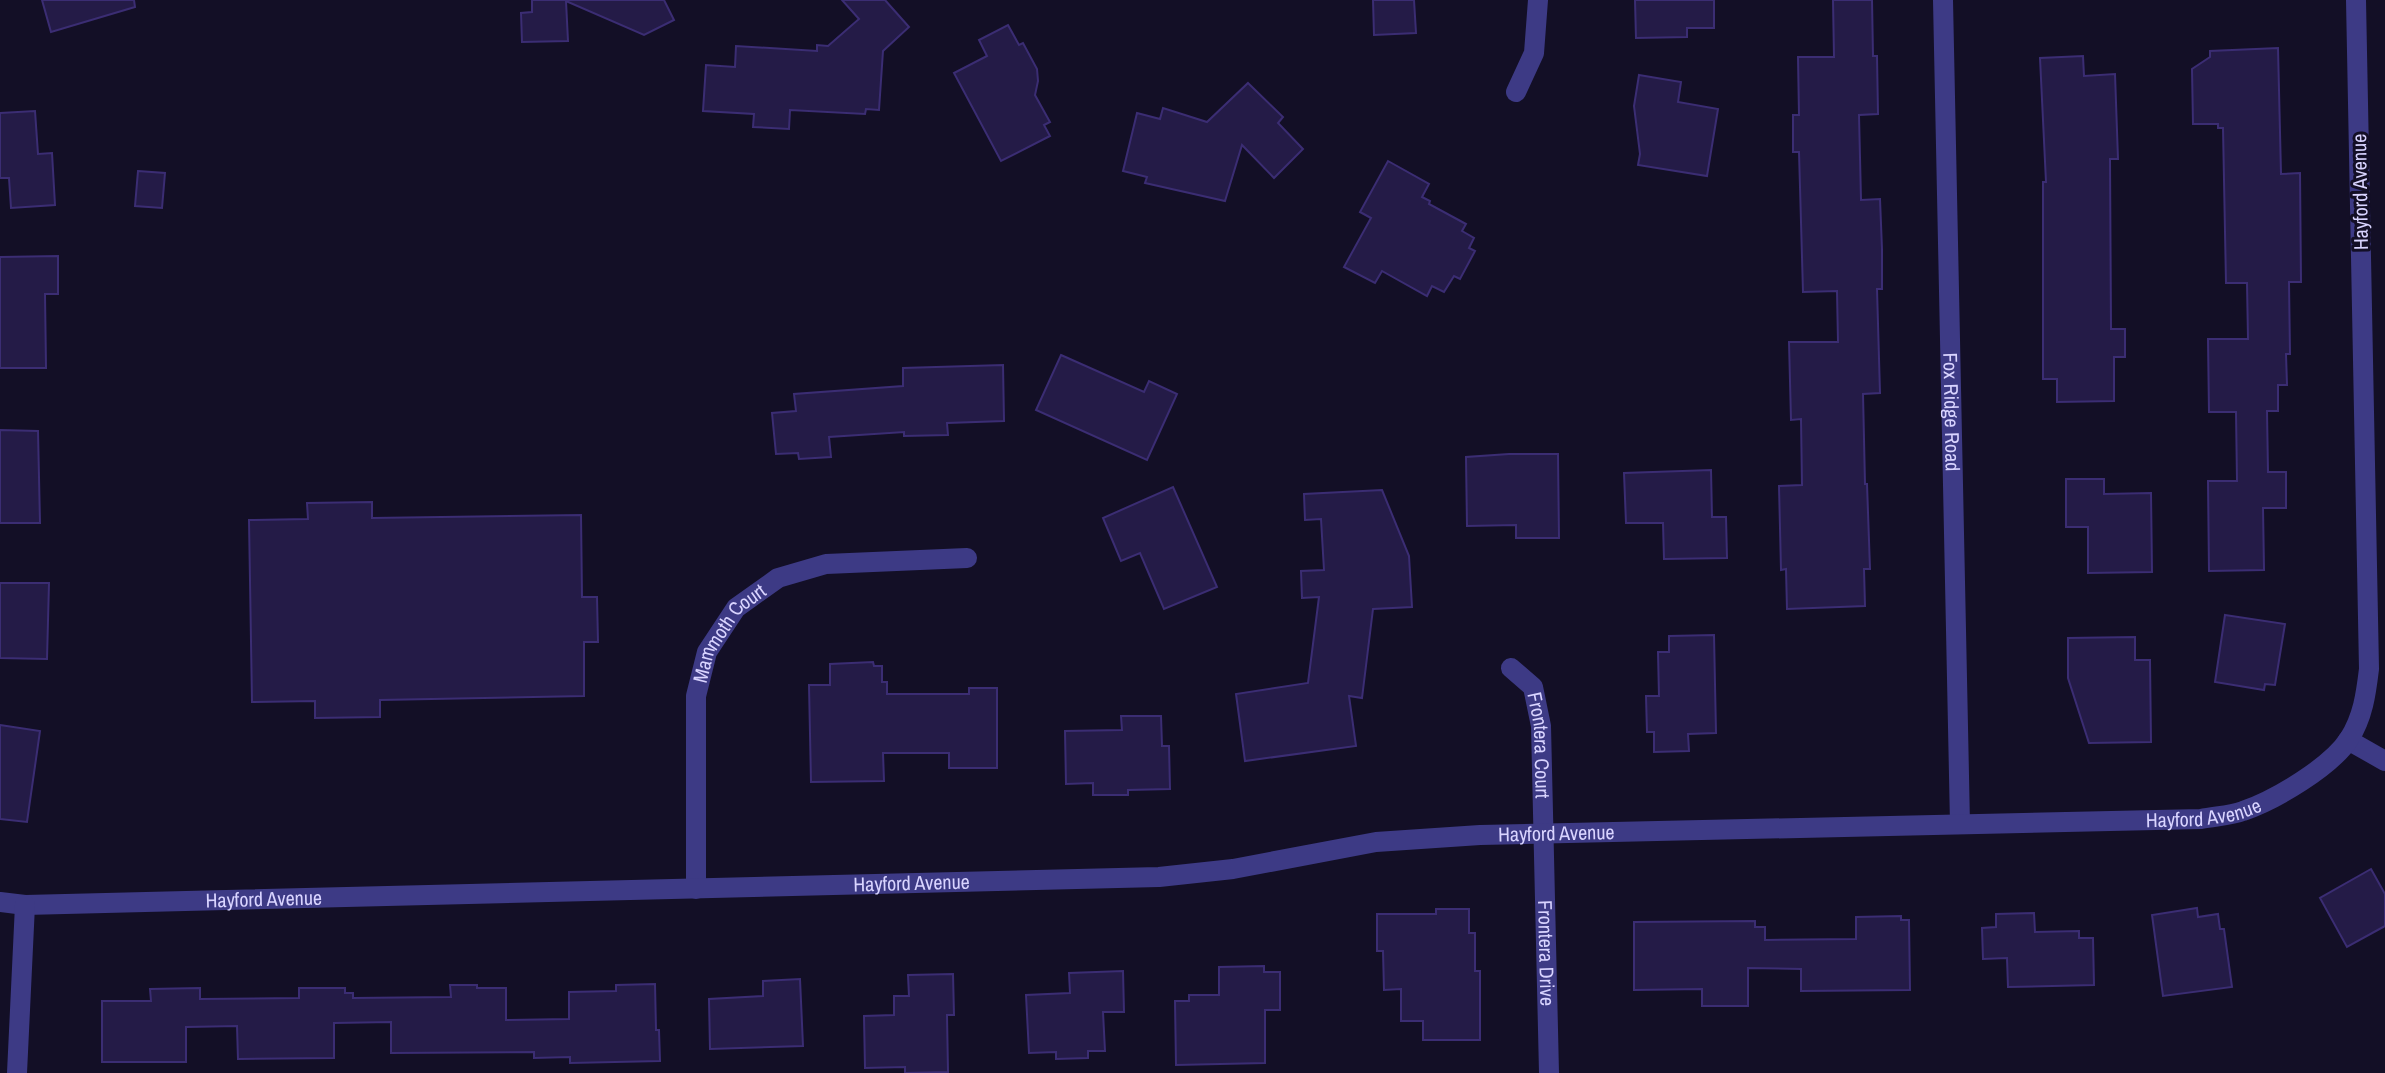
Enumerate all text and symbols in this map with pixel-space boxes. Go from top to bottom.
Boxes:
street label: Hayford Avenue [2345,134,2374,250]
street label: Fox Ridge Road [1937,352,1967,472]
street label: Mammoth Court [686,577,771,685]
street label: Frontera Court [1521,690,1557,799]
street label: Hayford Avenue [2146,791,2265,833]
street label: Hayford Avenue [1498,818,1615,848]
street label: Hayford Avenue [853,868,970,898]
street label: Hayford Avenue [205,884,322,914]
street label: Frontera Drive [1532,900,1561,1006]

